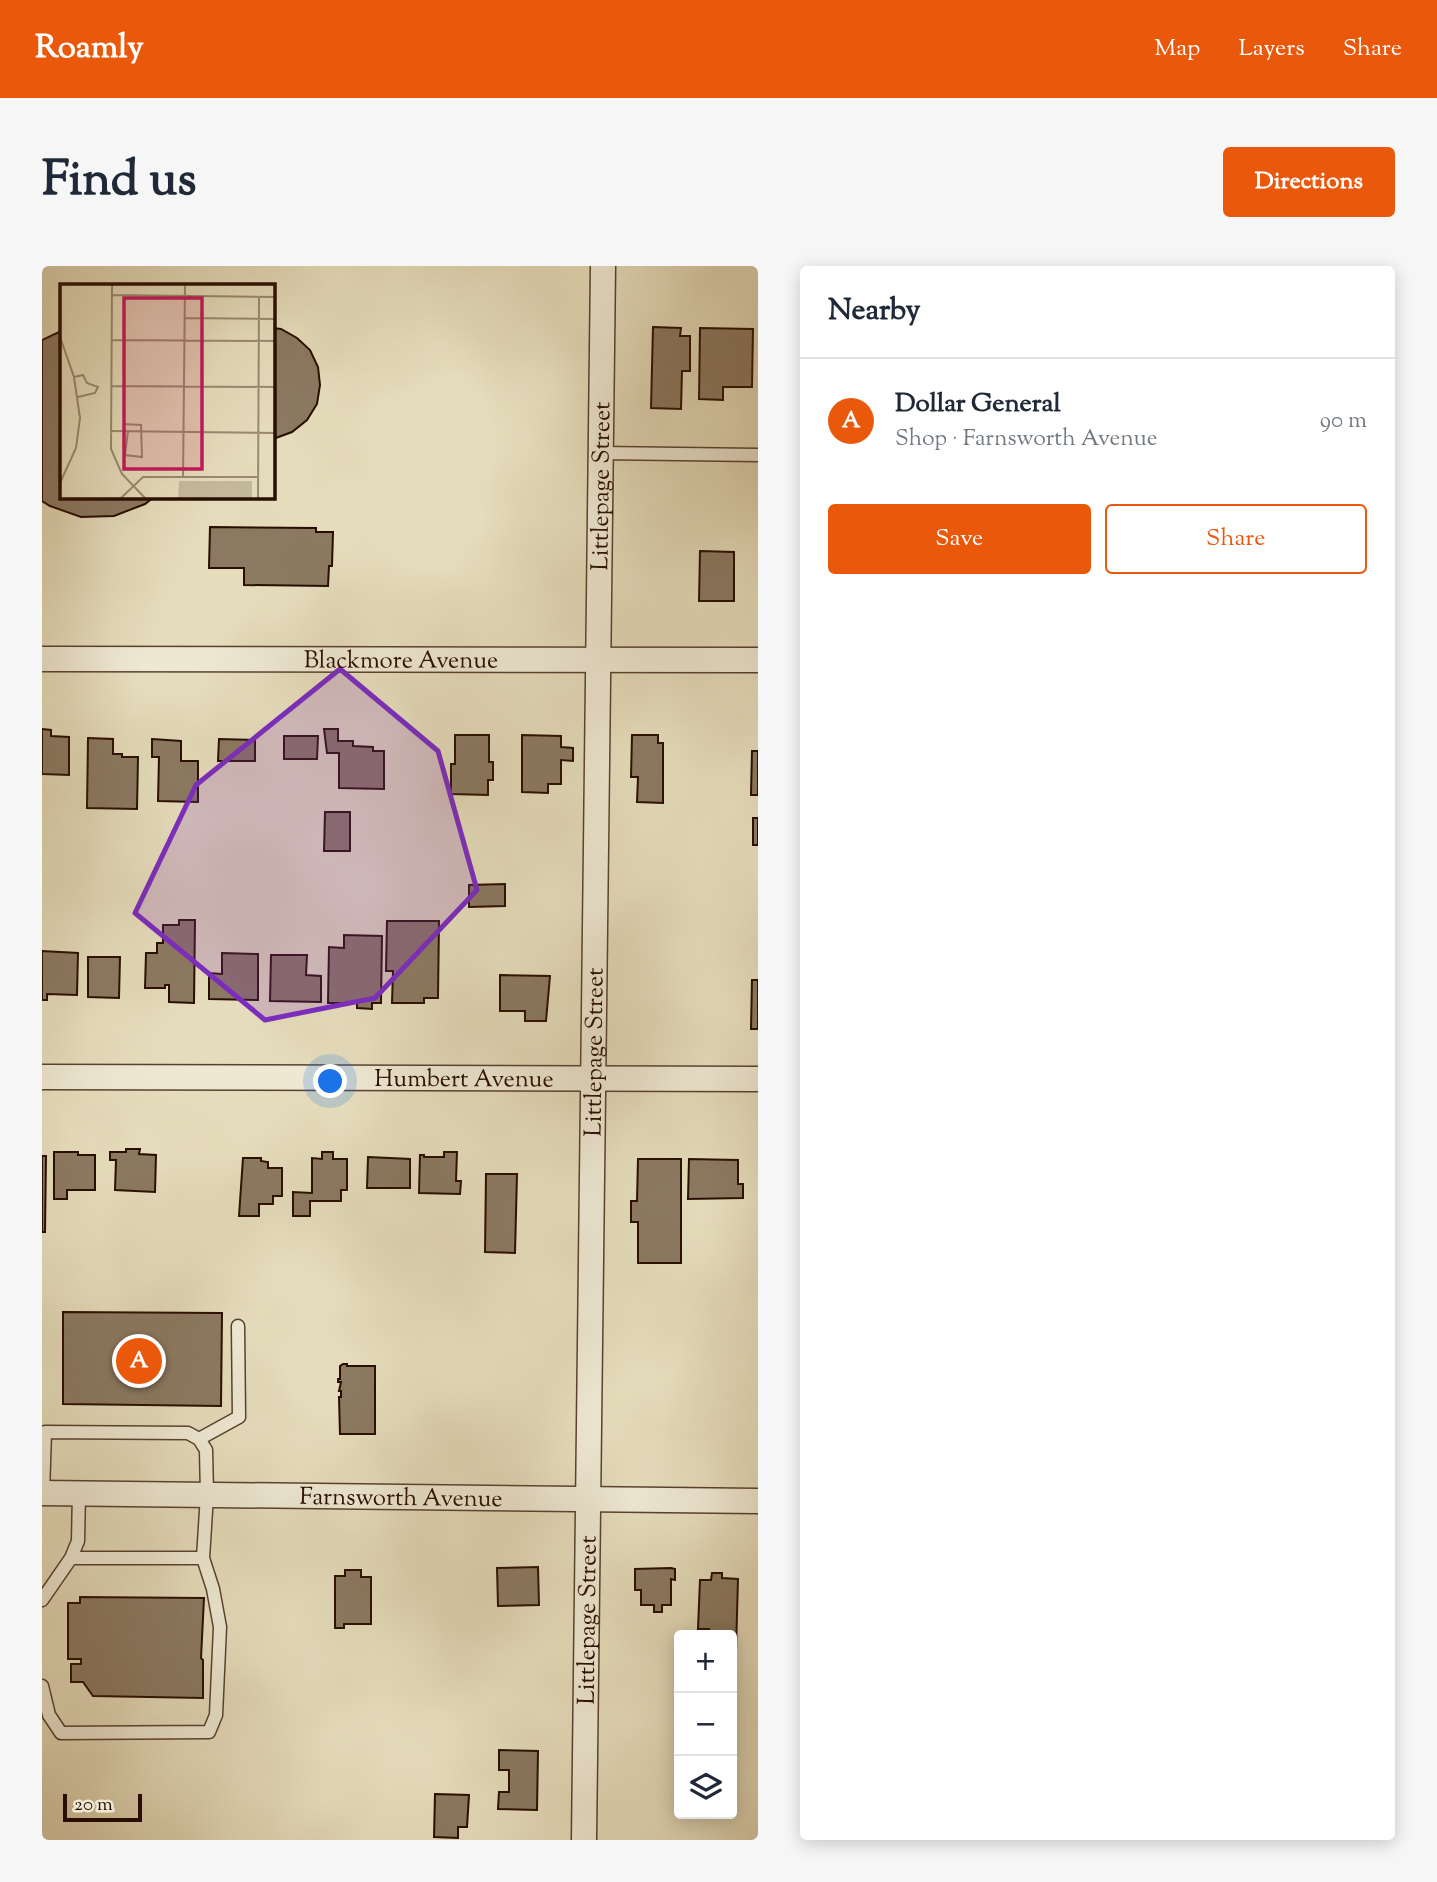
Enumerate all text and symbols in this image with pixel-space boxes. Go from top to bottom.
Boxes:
text: Roamly [35,25,144,73]
text: Map [1154,32,1200,66]
text: Layers [1238,32,1305,66]
text: Share [1343,32,1402,66]
text: Find us [42,147,196,217]
button: Directions [1223,147,1395,217]
inset map [60,284,275,499]
text: Nearby [828,290,920,333]
text: Dollar General [895,386,1061,423]
street label: Littlepage Street [584,401,620,571]
text: A [842,405,860,438]
text: 90 m [1320,405,1367,438]
text: Shop · Farnsworth Avenue [895,423,1157,456]
button: Save [828,504,1091,574]
button: Share [1105,504,1367,574]
street label: Blackmore Avenue [304,644,498,679]
street label: Littlepage Street [577,967,614,1137]
street label: Humbert Avenue [374,1063,554,1097]
your location [313,1064,347,1098]
pin: A [116,1335,162,1387]
street label: Farnsworth Avenue [299,1481,503,1517]
street label: Littlepage Street [571,1535,607,1705]
map controls [674,1630,737,1819]
button: + [674,1630,737,1693]
button: − [674,1693,737,1756]
button: layers [674,1756,737,1819]
scale bar [63,1791,142,1823]
text: 20 m [74,1792,113,1819]

